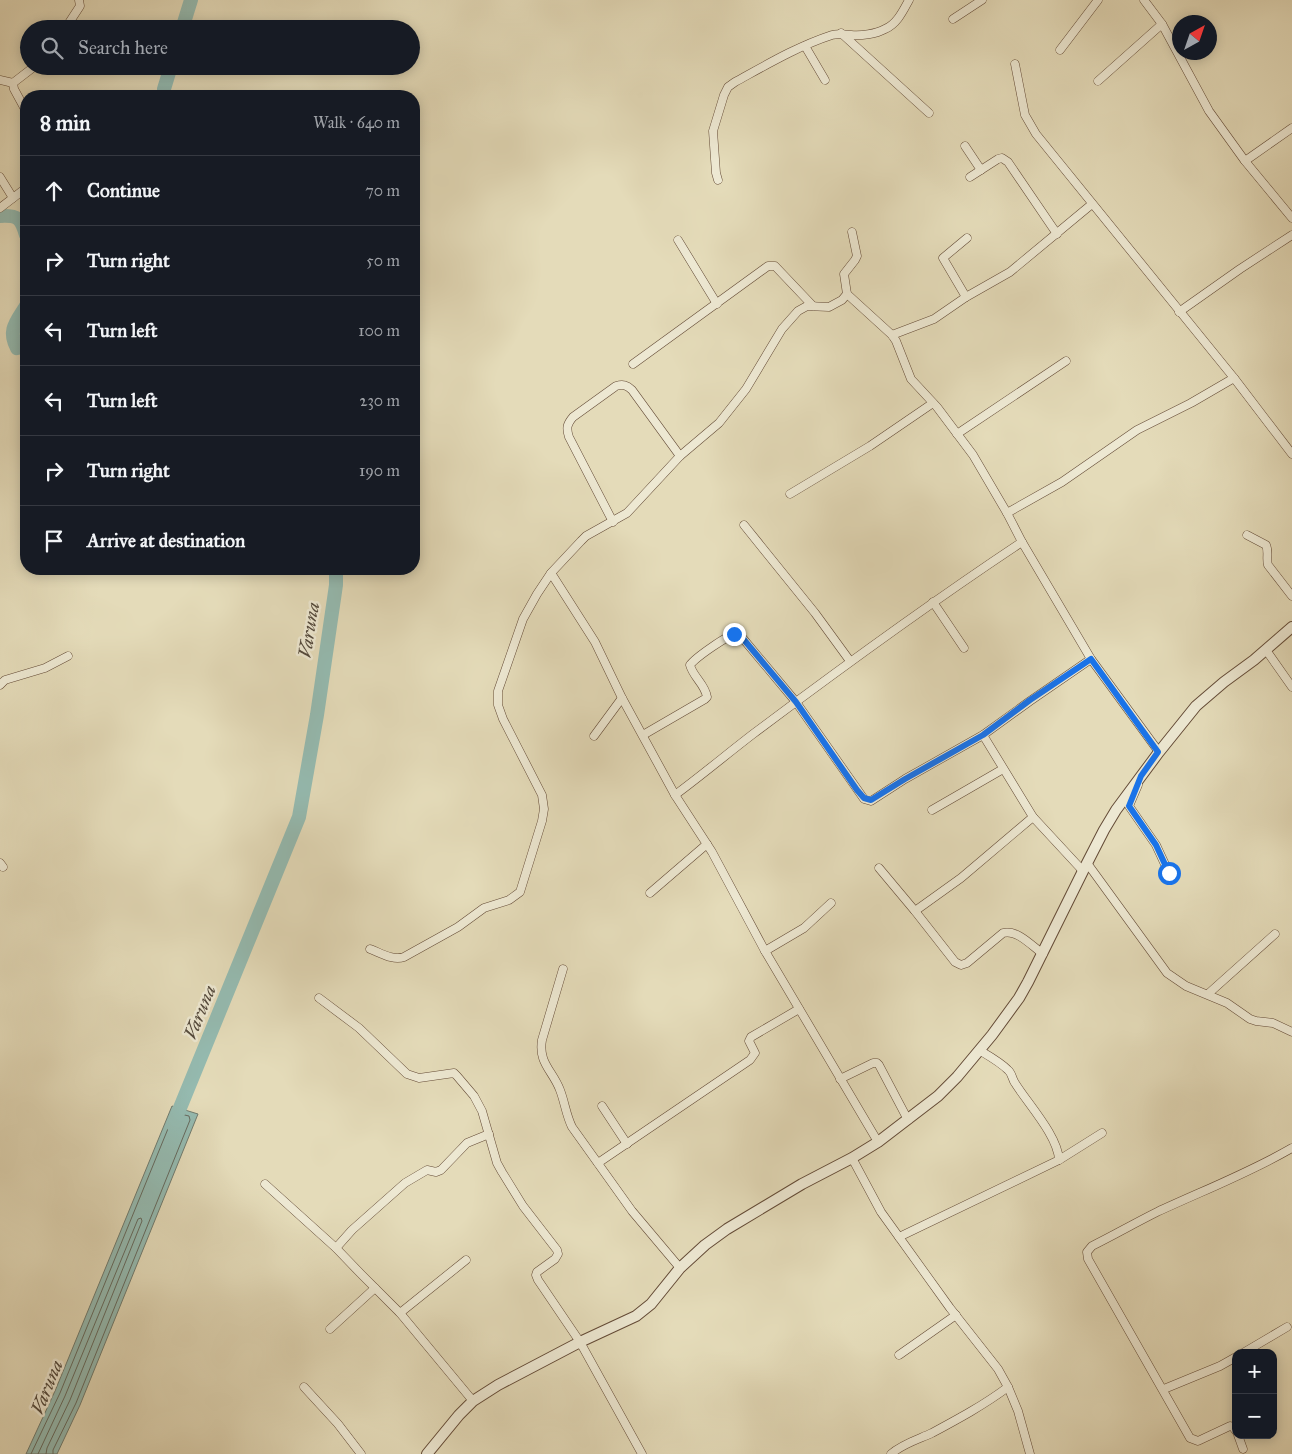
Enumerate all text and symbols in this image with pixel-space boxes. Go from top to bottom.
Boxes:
north arrow [1172,15,1217,60]
search box [20,20,420,75]
icon: search [38,34,66,62]
text: Search here [78,36,168,59]
text: 8 min [40,110,90,136]
text: Walk · 640 m [313,113,400,132]
icon: ahead [40,177,68,205]
text: Continue [87,179,160,202]
text: 70 m [365,181,400,200]
icon: right [40,247,68,275]
text: Turn right [87,249,170,272]
text: 50 m [366,251,400,270]
icon: left [40,317,68,345]
text: Turn left [87,319,157,342]
text: 100 m [358,321,400,340]
icon: left [40,387,68,415]
text: Turn left [87,389,157,412]
text: 230 m [360,391,400,410]
icon: right [40,457,68,485]
text: Turn right [87,459,170,482]
text: 190 m [359,461,400,480]
icon: arrive [40,527,68,555]
text: Arrive at destination [87,529,245,552]
water label: Varuna [293,600,324,660]
route end [723,623,746,646]
route start [1158,862,1181,885]
water label: Varuna [178,982,221,1043]
map controls [1232,1349,1277,1439]
button: + [1232,1349,1277,1394]
water label: Varuna [25,1357,68,1418]
button: − [1232,1394,1277,1439]

